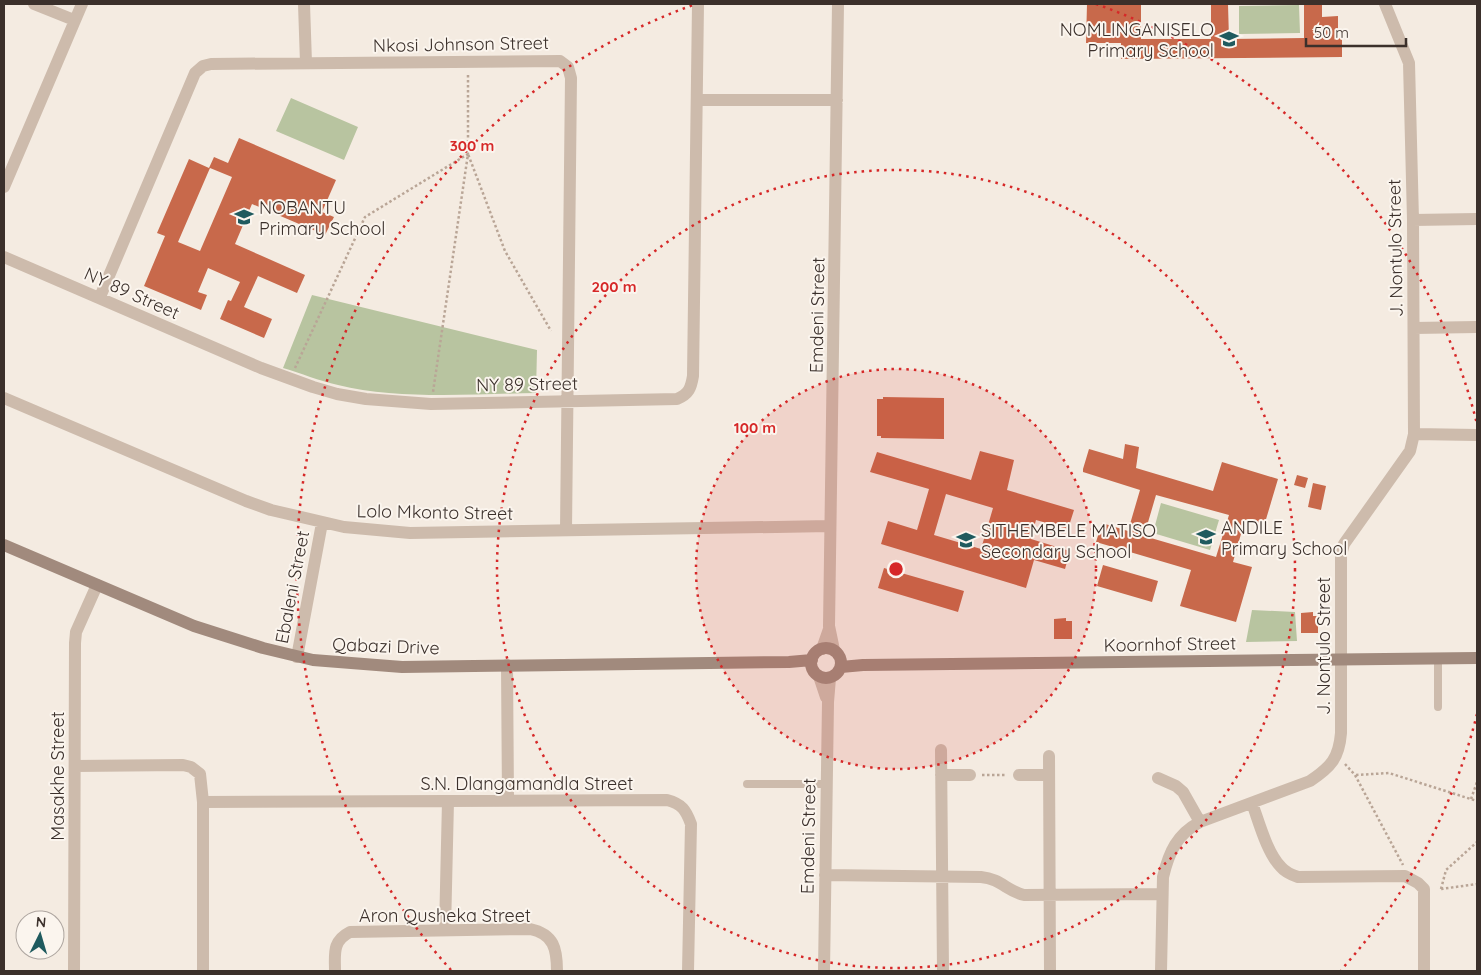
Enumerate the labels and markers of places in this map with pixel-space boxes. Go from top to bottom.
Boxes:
place label: NOMLINGANISELO Primary School [1060,18,1214,62]
school or university icon: NOMLINGANISELO Primary School [1218,28,1240,50]
place label: NOBANTU Primary School [259,196,385,240]
school or university icon: NOBANTU Primary School [233,206,255,228]
place label: ANDILE Primary School [1221,516,1347,560]
place label: SITHEMBELE MATISO Secondary School [981,519,1156,563]
school or university icon: ANDILE Primary School [1195,526,1217,548]
school or university icon: SITHEMBELE MATISO Secondary School [955,529,977,551]
centre of rings [887,560,905,578]

